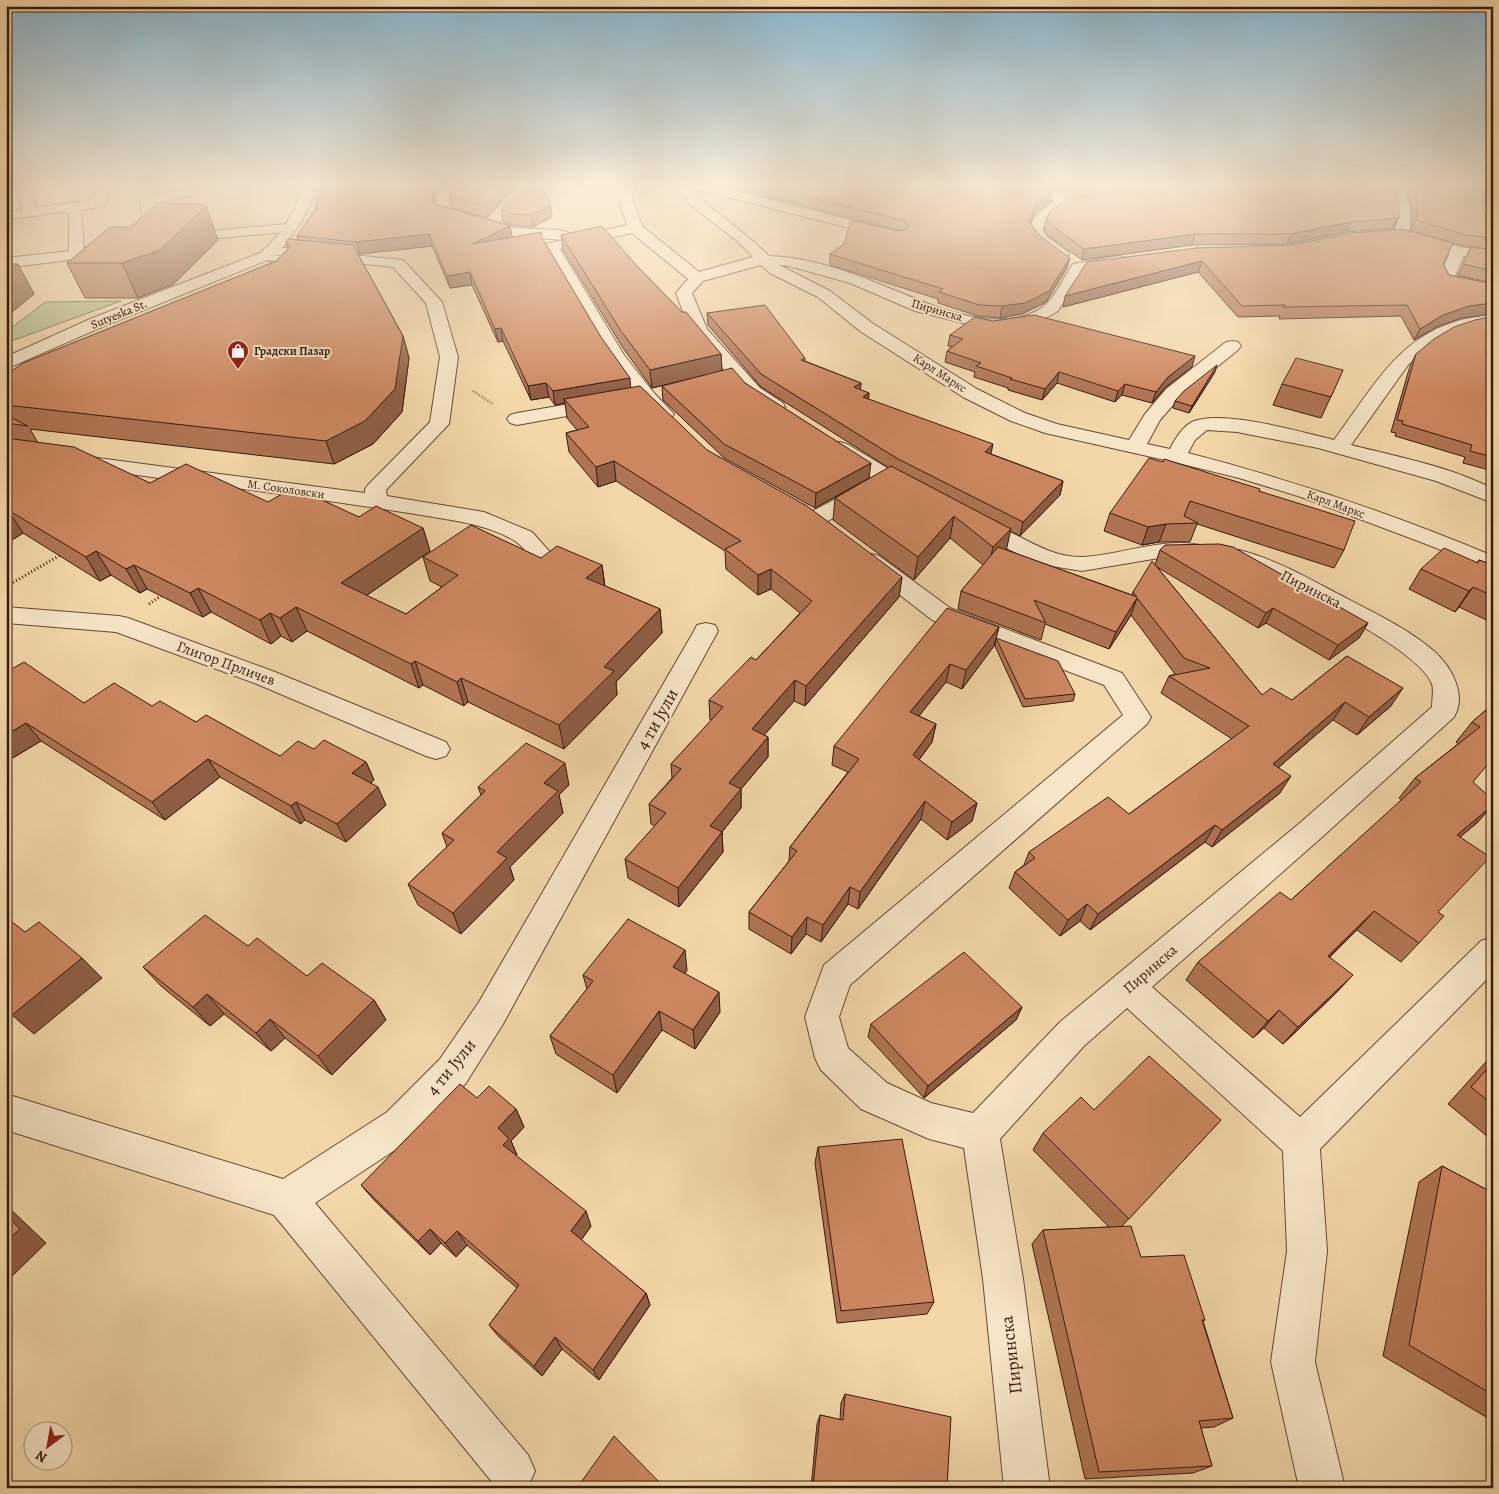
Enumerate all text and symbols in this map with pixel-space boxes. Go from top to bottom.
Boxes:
street label: Sutyeska St. [88,295,150,333]
street label: Пиринска [910,295,965,325]
shop icon: Градски Пазар [226,339,250,370]
place label: Градски Пазар [254,343,331,359]
street label: Карл Маркс [910,350,970,396]
street label: М. Соколовски [246,476,326,502]
street label: Карл Маркс [1305,486,1367,522]
street label: Пиринска [1277,565,1345,613]
street label: Глигор Прличев [174,636,278,690]
street label: 4 ти Јули [630,684,684,754]
street label: Пиринска [1119,940,1181,998]
street label: 4 ти Јули [421,1034,481,1100]
street label: Пиринска [994,1314,1028,1396]
north arrow [22,1422,72,1472]
text: N [32,1446,51,1467]

